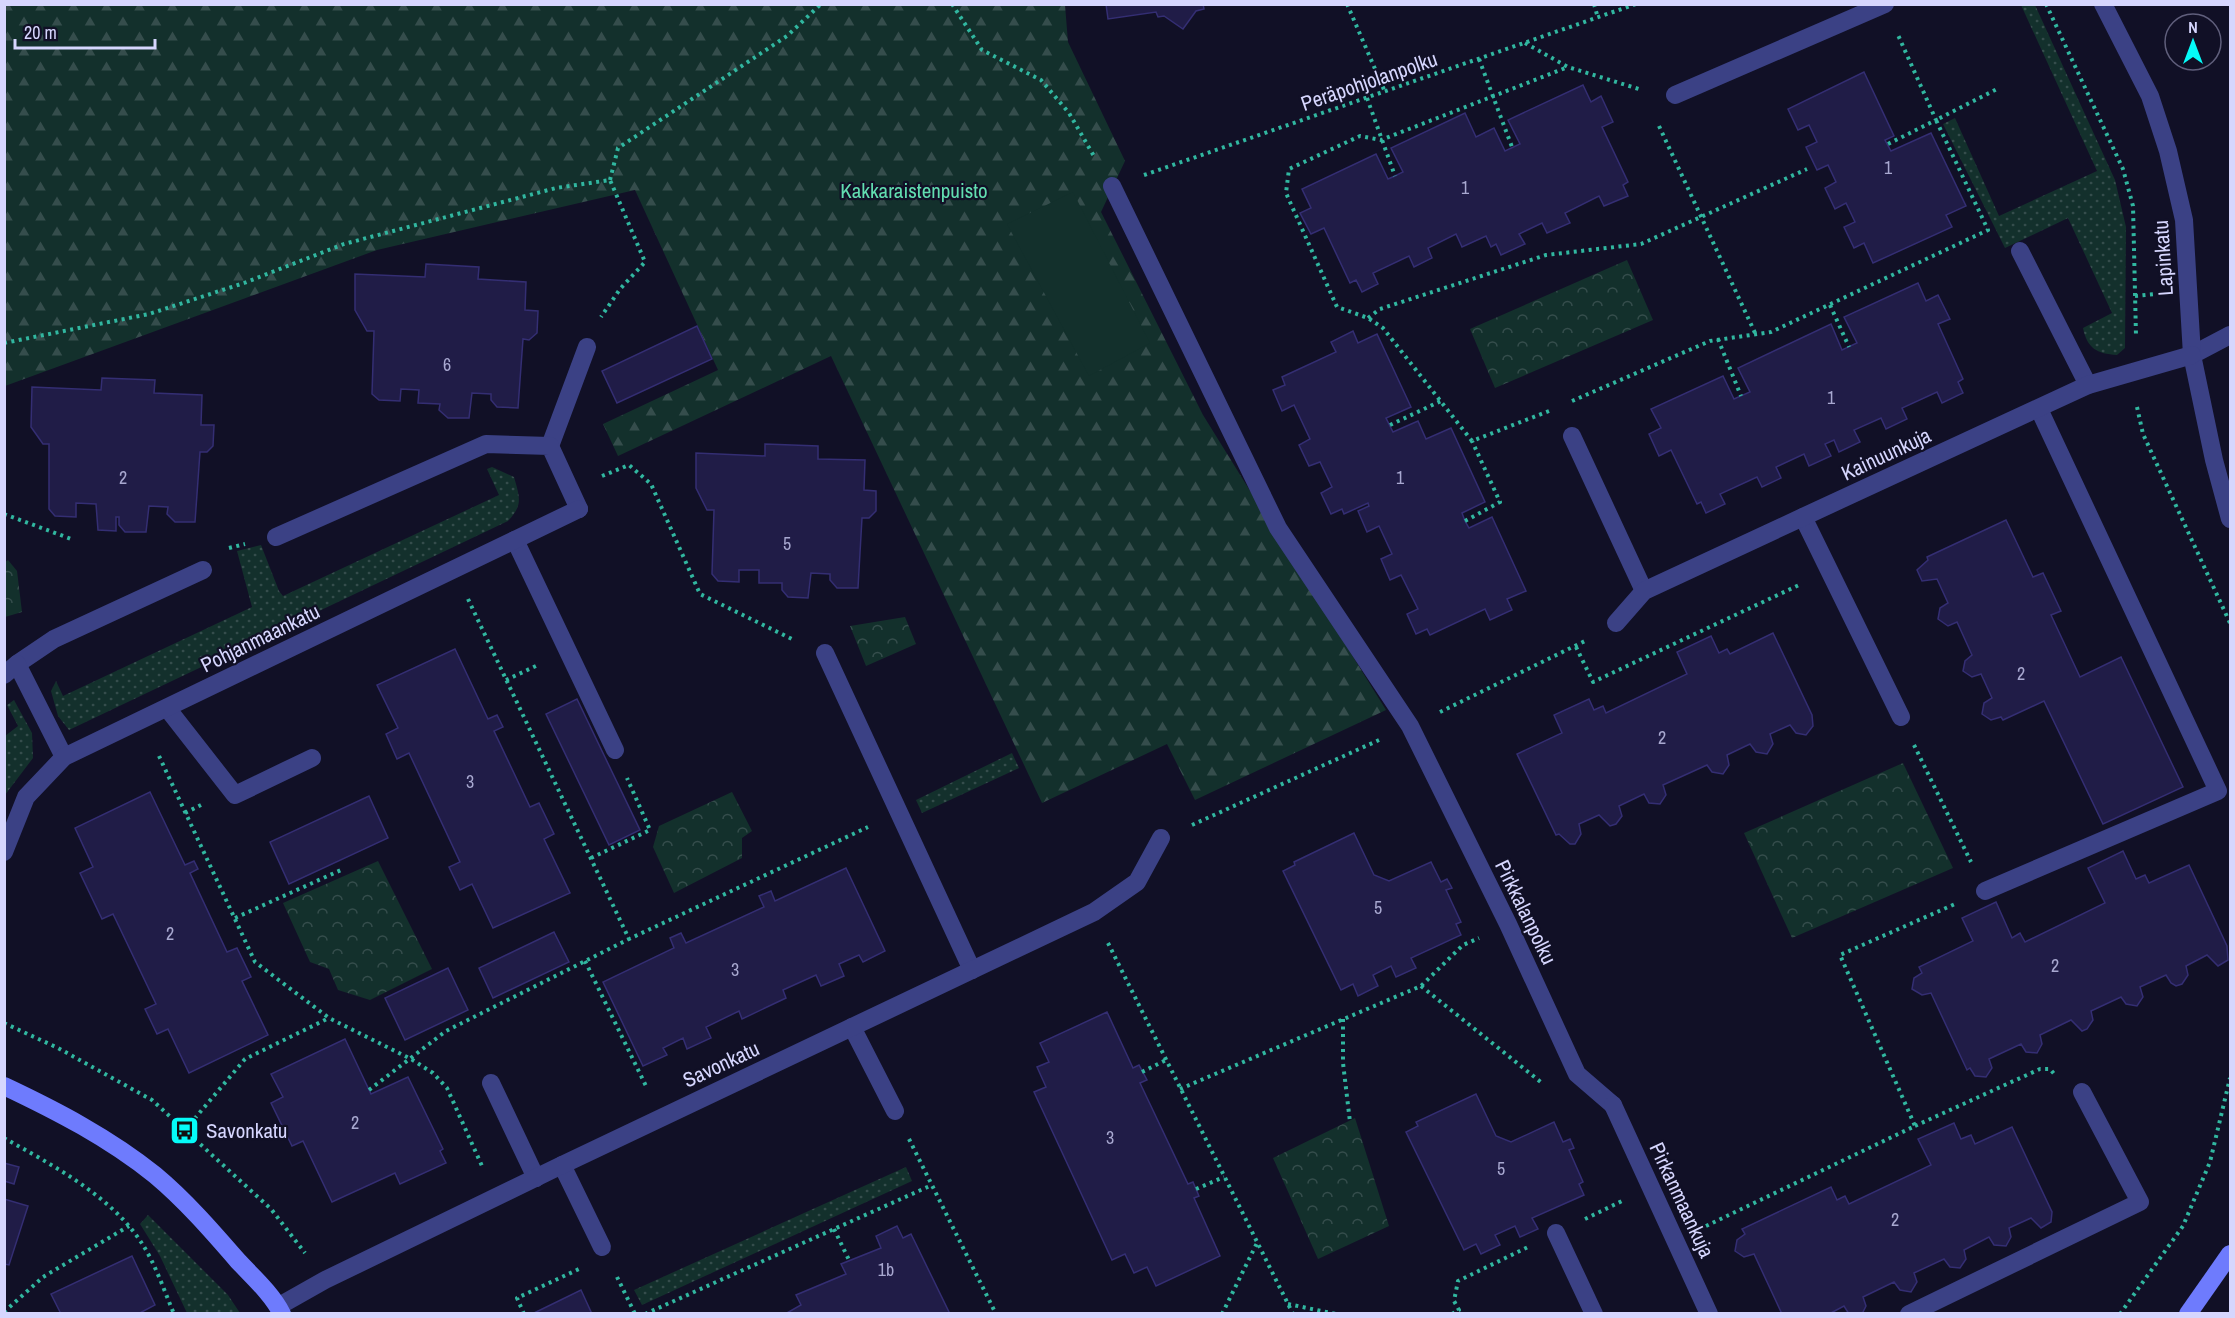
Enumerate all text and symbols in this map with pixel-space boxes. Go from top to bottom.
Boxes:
scale bar [15,12,154,50]
north arrow [2163,12,2223,72]
text: N [2188,16,2198,38]
text: 20 m [24,20,57,45]
street label: Peräpohjolanpolku [1297,44,1441,118]
house number: 1 [1884,155,1893,180]
house number: 1 [1461,175,1470,200]
park label: Kakkaraistenpuisto [840,176,988,205]
street label: Lapinkatu [2146,219,2180,297]
house number: 6 [443,352,451,377]
house number: 1 [1827,385,1836,410]
street label: Kainuunkuja [1836,420,1936,487]
house number: 2 [119,465,127,490]
house number: 1 [1396,465,1405,490]
house number: 5 [783,531,791,556]
street label: Pohjanmaankatu [196,597,324,679]
house number: 2 [2017,661,2025,686]
house number: 2 [1658,725,1666,750]
house number: 3 [466,769,474,794]
street label: Pirkkalanpolku [1488,855,1564,969]
house number: 5 [1374,895,1382,920]
house number: 2 [166,921,174,946]
house number: 2 [2051,953,2059,978]
house number: 3 [731,957,739,982]
street label: Savonkatu [678,1034,764,1094]
house number: 2 [351,1110,359,1135]
bus stop icon: Savonkatu [169,1114,201,1146]
place label: Savonkatu [206,1116,287,1145]
house number: 3 [1106,1125,1114,1150]
street label: Pirkanmaankuja [1643,1137,1722,1263]
house number: 5 [1497,1156,1505,1181]
house number: 2 [1891,1207,1899,1232]
house number: 1b [878,1257,894,1282]

